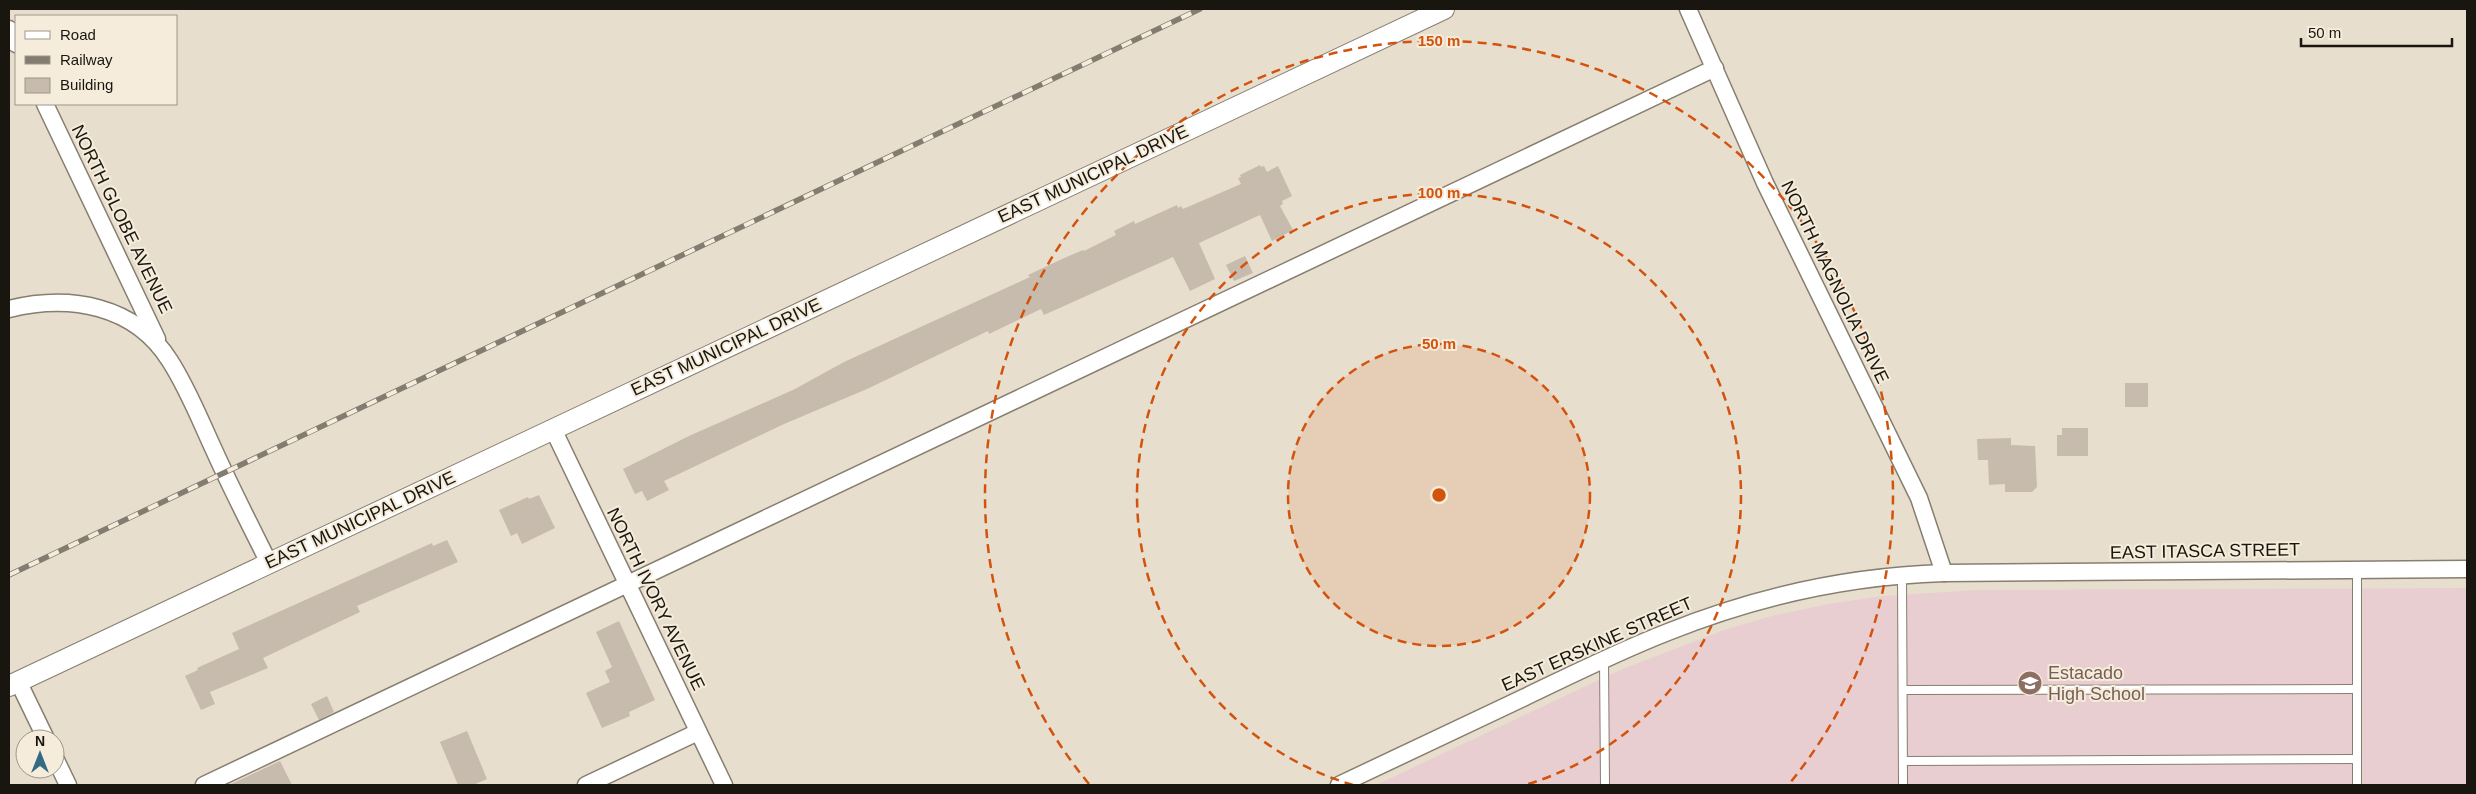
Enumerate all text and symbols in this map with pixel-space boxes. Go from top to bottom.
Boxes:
legend [15,15,178,105]
scale bar [2301,15,2452,47]
text: 50 m [2308,24,2341,41]
text: Road [60,26,96,43]
text: 150 m [1418,32,1460,49]
text: Railway [60,51,113,68]
text: Building [60,76,113,93]
street label: NORTH GLOBE AVENUE [68,121,176,317]
street label: EAST MUNICIPAL DRIVE [995,121,1191,227]
street label: NORTH MAGNOLIA DRIVE [1777,178,1893,386]
text: 100 m [1418,184,1460,201]
street label: EAST MUNICIPAL DRIVE [628,294,824,400]
text: 50 m [1422,335,1456,352]
street label: EAST MUNICIPAL DRIVE [262,467,458,573]
centre of rings [1430,486,1448,504]
street label: NORTH IVORY AVENUE [603,504,709,694]
street label: EAST ITASCA STREET [2110,539,2300,563]
street label: EAST ERSKINE STREET [1499,593,1695,695]
place label: Estacado High School [2048,663,2145,704]
school or university icon: Estacado High School [2017,670,2043,696]
north arrow [15,729,65,779]
text: N [35,733,45,749]

